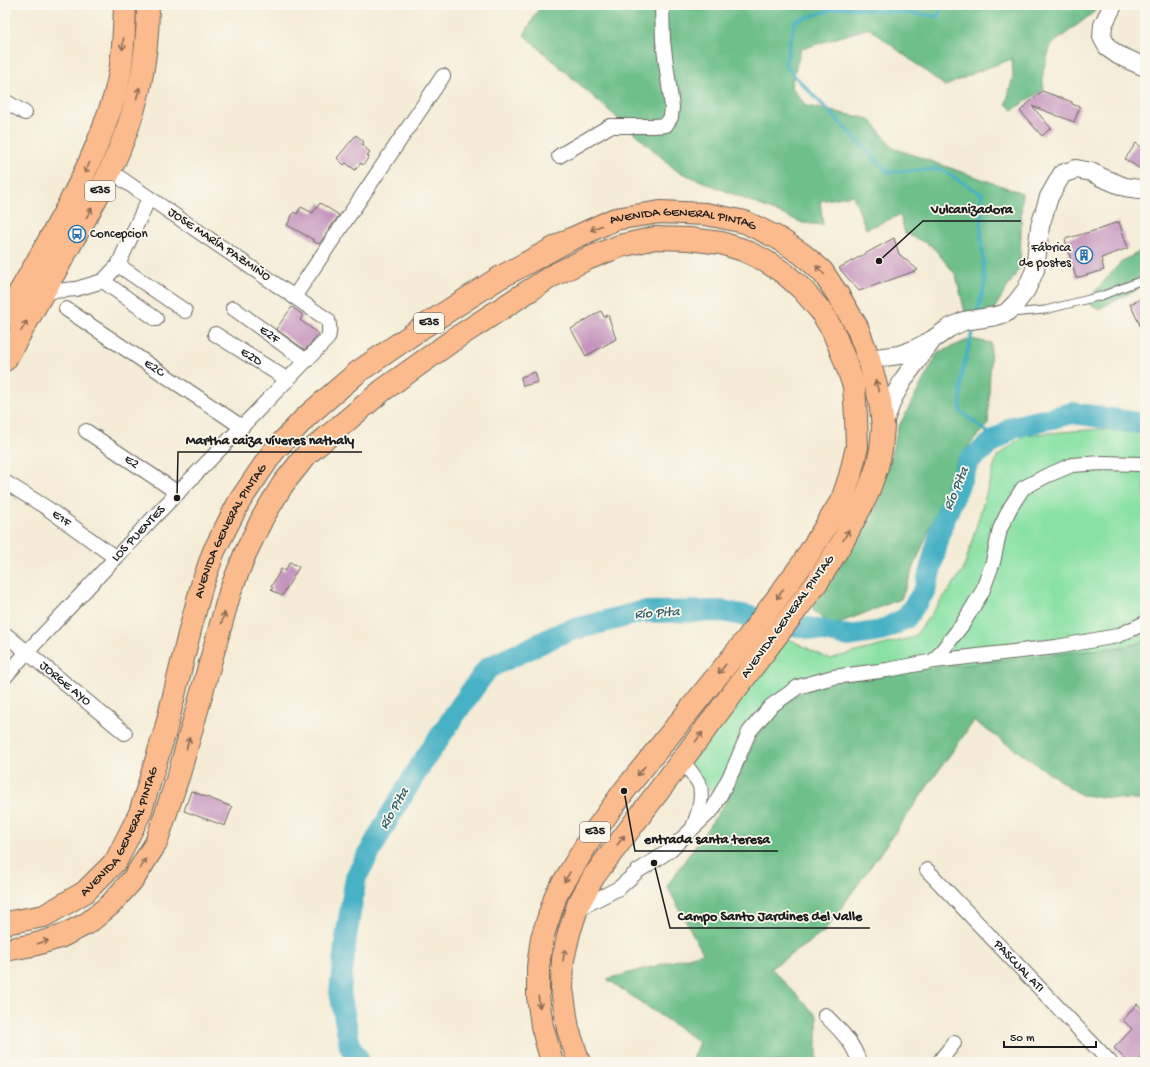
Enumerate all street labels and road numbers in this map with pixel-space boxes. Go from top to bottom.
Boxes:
road number: E35 [85,181,115,201]
street label: JOSE MARÍA PAZMIÑO [165,204,274,285]
street label: AVENIDA GENERAL PINTAG [607,204,760,234]
road number: E35 [414,313,444,333]
street label: E2F [256,322,283,348]
street label: E2D [238,344,266,370]
street label: E2C [141,356,168,381]
street label: E2 [121,451,142,472]
street label: AVENIDA GENERAL PINTAG [191,460,271,600]
street label: LOS PUENTES [108,501,169,565]
street label: E1F [49,506,75,531]
street label: AVENIDA GENERAL PINTAG [738,552,838,682]
street label: JORGE AYO [36,658,94,709]
street label: AVENIDA GENERAL PINTAG [77,764,161,900]
road number: E35 [580,822,610,842]
street label: PASCUAL ATI [990,936,1047,996]

